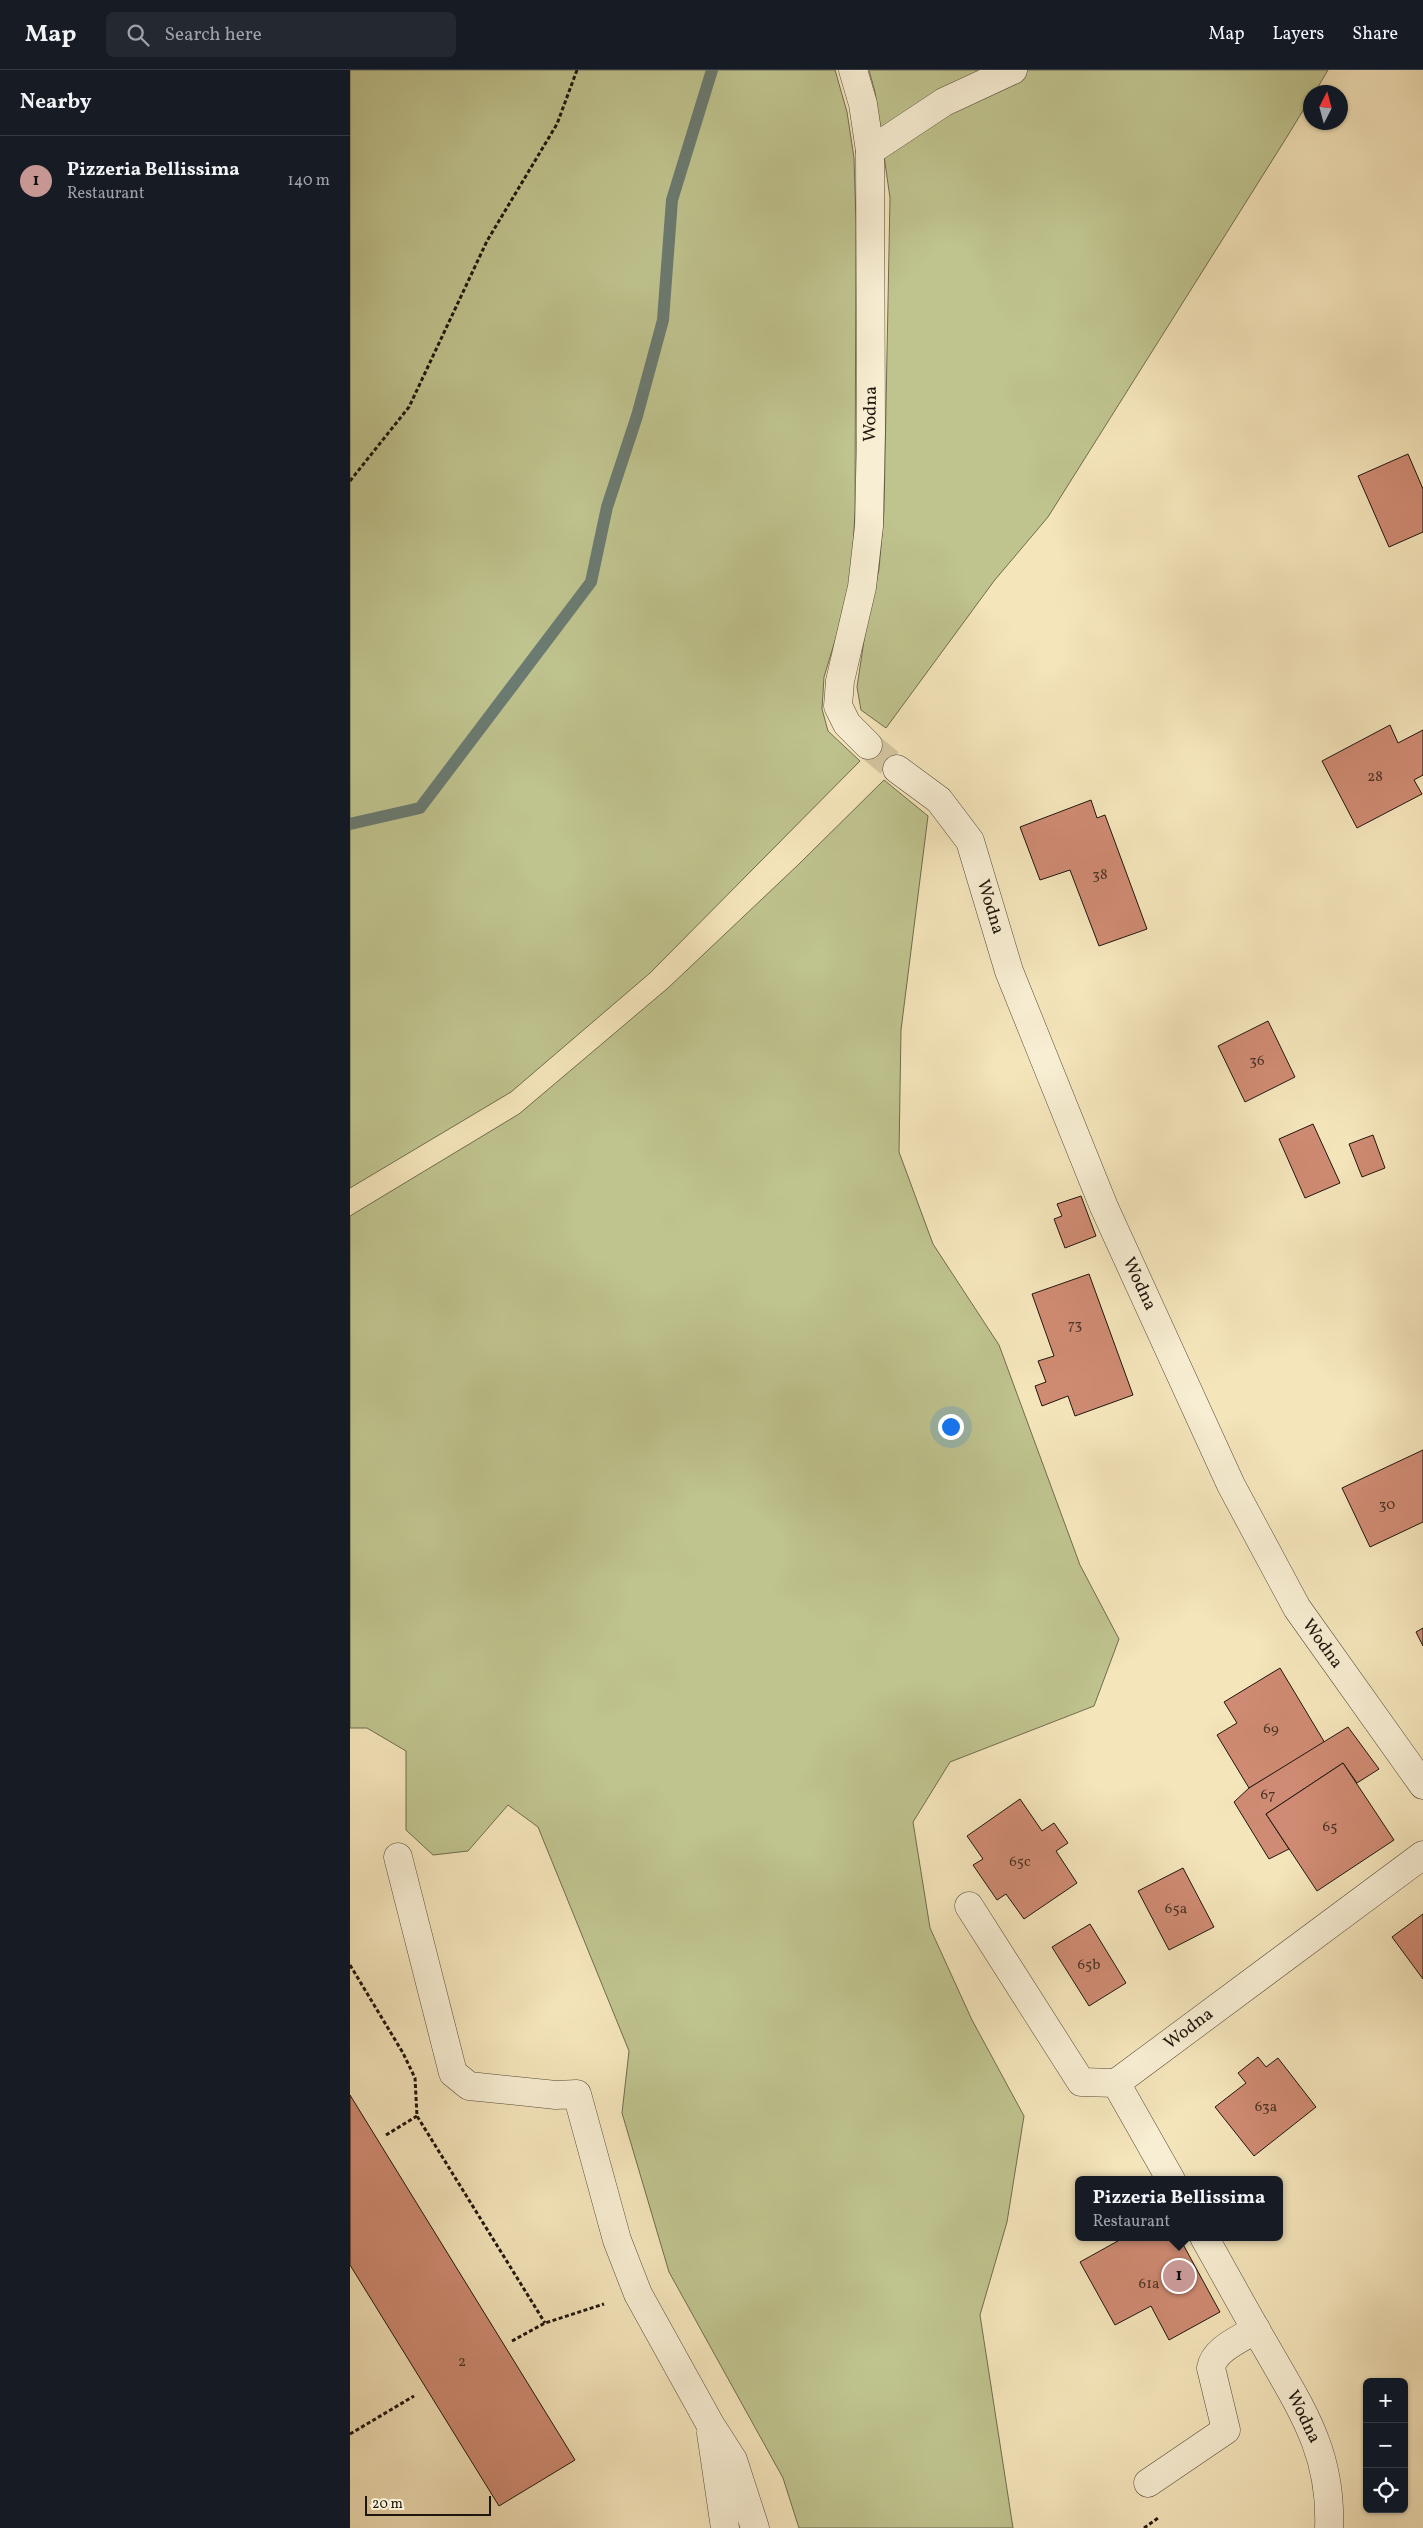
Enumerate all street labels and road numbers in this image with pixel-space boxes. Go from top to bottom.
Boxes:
street label: Wodna [858,386,884,442]
street label: Wodna [970,877,1010,937]
street label: Wodna [1116,1253,1162,1315]
street label: Wodna [1295,1614,1349,1674]
street label: Wodna [1159,2002,1219,2056]
street label: Wodna [1279,2386,1327,2448]

